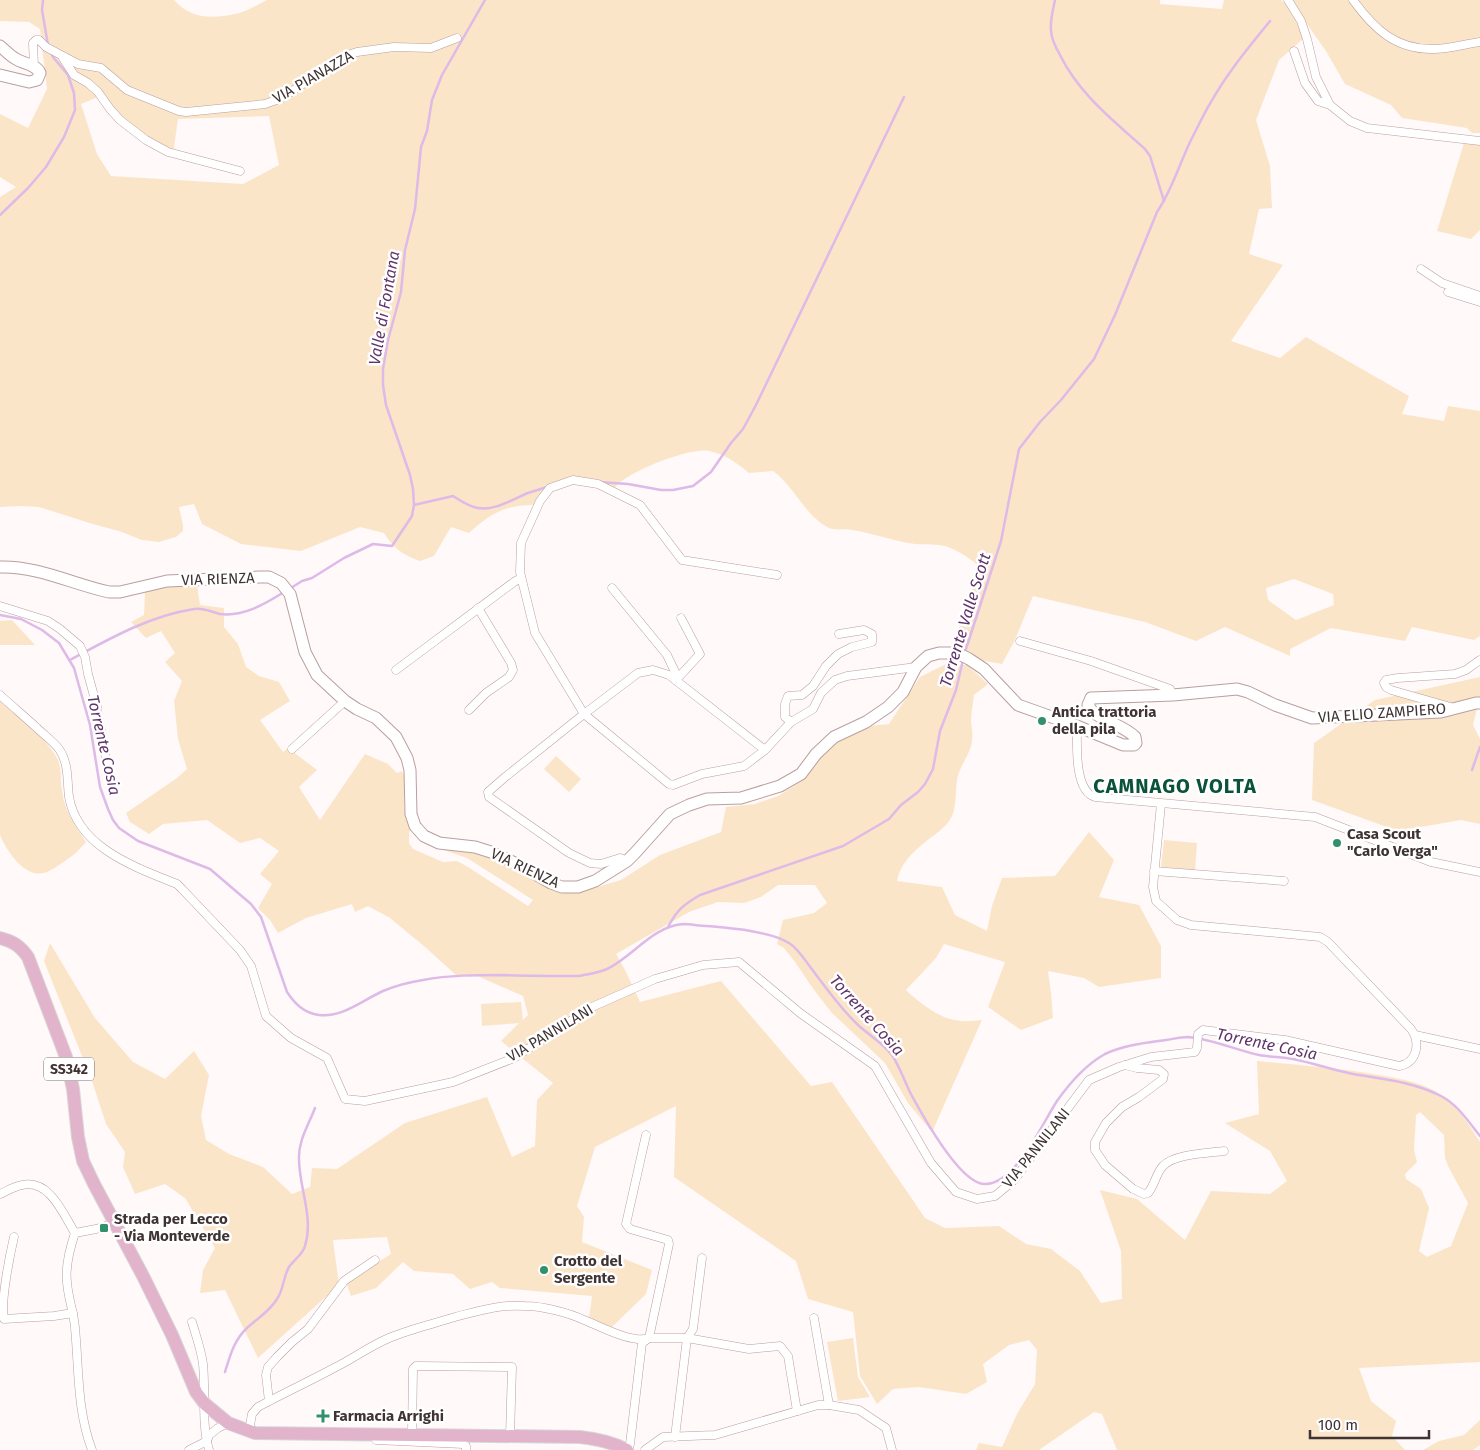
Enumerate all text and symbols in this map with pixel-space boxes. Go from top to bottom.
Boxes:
street label: VIA PIANAZZA [270,46,357,107]
water label: Valle di Fontana [365,249,403,367]
water label: Torrente Valle Scott [936,550,995,689]
street label: VIA RIENZA [181,569,255,589]
water label: Torrente Cosia [83,693,125,797]
street label: VIA ELIO ZAMPIERO [1317,700,1447,726]
place label: Antica trattoria della pila [1051,703,1156,738]
marker: Antica trattoria della pila [1036,715,1048,727]
district label: CAMNAGO VOLTA [1093,774,1257,798]
place label: Casa Scout "Carlo Verga" [1347,825,1438,860]
marker: Casa Scout "Carlo Verga" [1331,837,1343,849]
street label: VIA RIENZA [488,844,562,892]
water label: Torrente Cosia [826,971,908,1059]
street label: VIA PANNILANI [504,1000,596,1066]
water label: Torrente Cosia [1215,1024,1319,1064]
road number: SS342 [44,1058,94,1080]
street label: VIA PANNILANI [998,1104,1074,1192]
place label: Strada per Lecco - Via Monteverde [114,1210,230,1245]
marker: Strada per Lecco - Via Monteverde [98,1222,110,1234]
place label: Crotto del Sergente [554,1252,623,1287]
marker: Crotto del Sergente [538,1264,550,1276]
place label: Farmacia Arrighi [333,1407,444,1425]
scale bar [1310,1408,1429,1440]
marker: Farmacia Arrighi [317,1410,329,1422]
text: 100 m [1318,1416,1358,1434]

